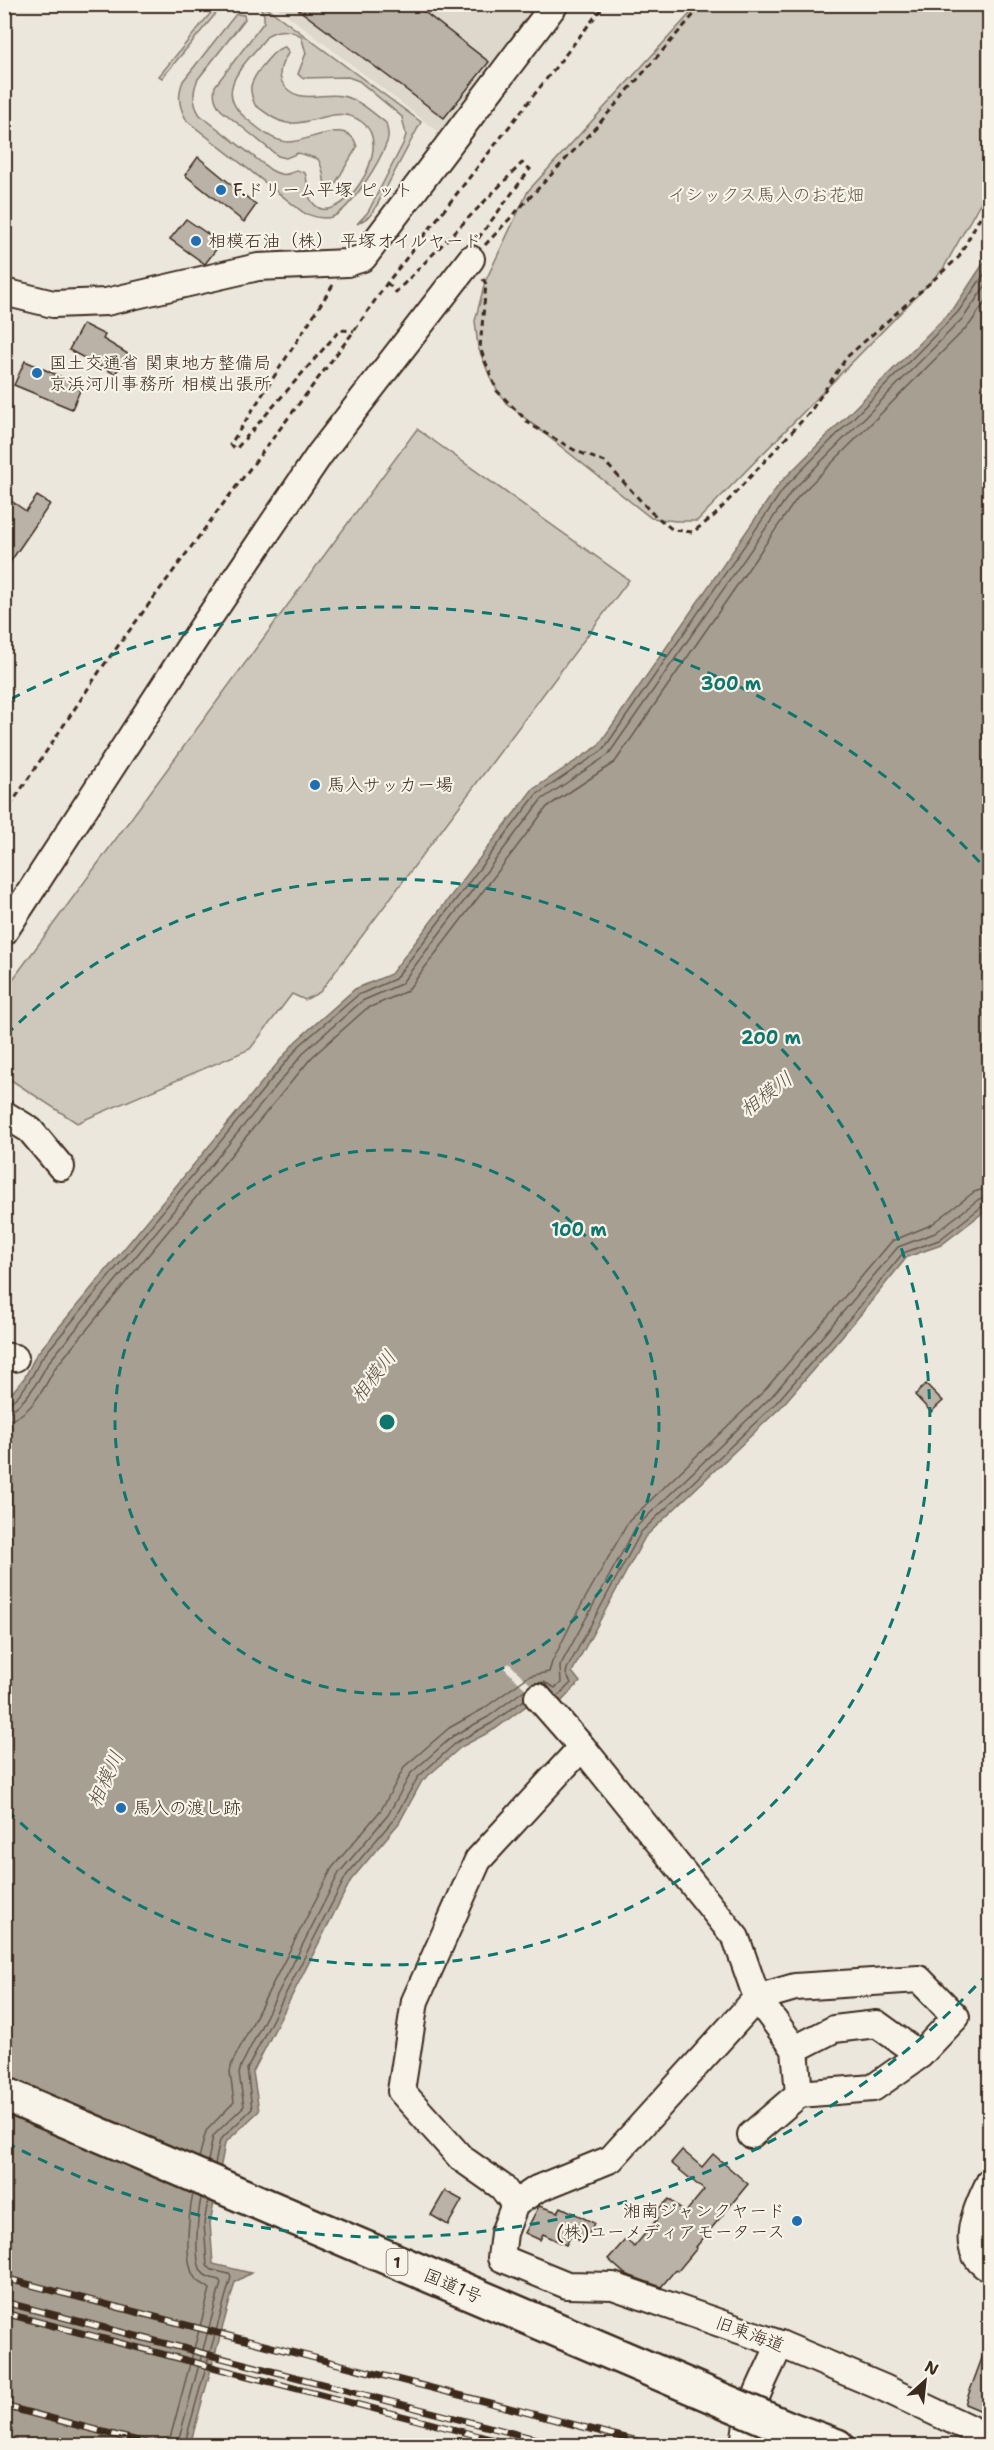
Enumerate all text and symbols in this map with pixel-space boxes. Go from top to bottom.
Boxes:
place label: F.ドリーム平塚 ピット [233,178,413,202]
marker: F.ドリーム平塚 ピット [214,183,228,197]
park label: イシックス馬入のお花畑 [668,183,864,207]
place label: 相模石油（株） 平塚オイルヤード [208,229,482,253]
marker: 相模石油（株） 平塚オイルヤード [189,234,203,248]
place label: 国土交通省 関東地方整備局 京浜河川事務所 相模出張所 [49,351,271,396]
marker: 国土交通省 関東地方整備局 京浜河川事務所 相模出張所 [30,366,44,380]
text: 300 m [701,672,762,696]
place label: 馬入サッカー場 [327,773,453,797]
marker: 馬入サッカー場 [308,778,322,792]
text: 200 m [741,1026,802,1050]
water label: 相模川 [734,1066,798,1122]
text: 100 m [551,1218,607,1242]
water label: 相模川 [344,1344,402,1408]
centre of rings [377,1412,397,1432]
water label: 相模川 [81,1746,129,1812]
place label: 馬入の渡し跡 [133,1796,241,1820]
marker: 馬入の渡し跡 [114,1801,128,1815]
place label: 湘南ジャンクヤード (株)ユーメディアモータース [556,2199,785,2244]
marker: 湘南ジャンクヤード (株)ユーメディアモータース [790,2214,804,2228]
road number: 1 [386,2249,408,2275]
street label: 国道1号 [420,2263,486,2309]
street label: 旧東海道 [712,2310,788,2358]
north arrow [895,2351,955,2411]
text: N [921,2356,942,2380]

